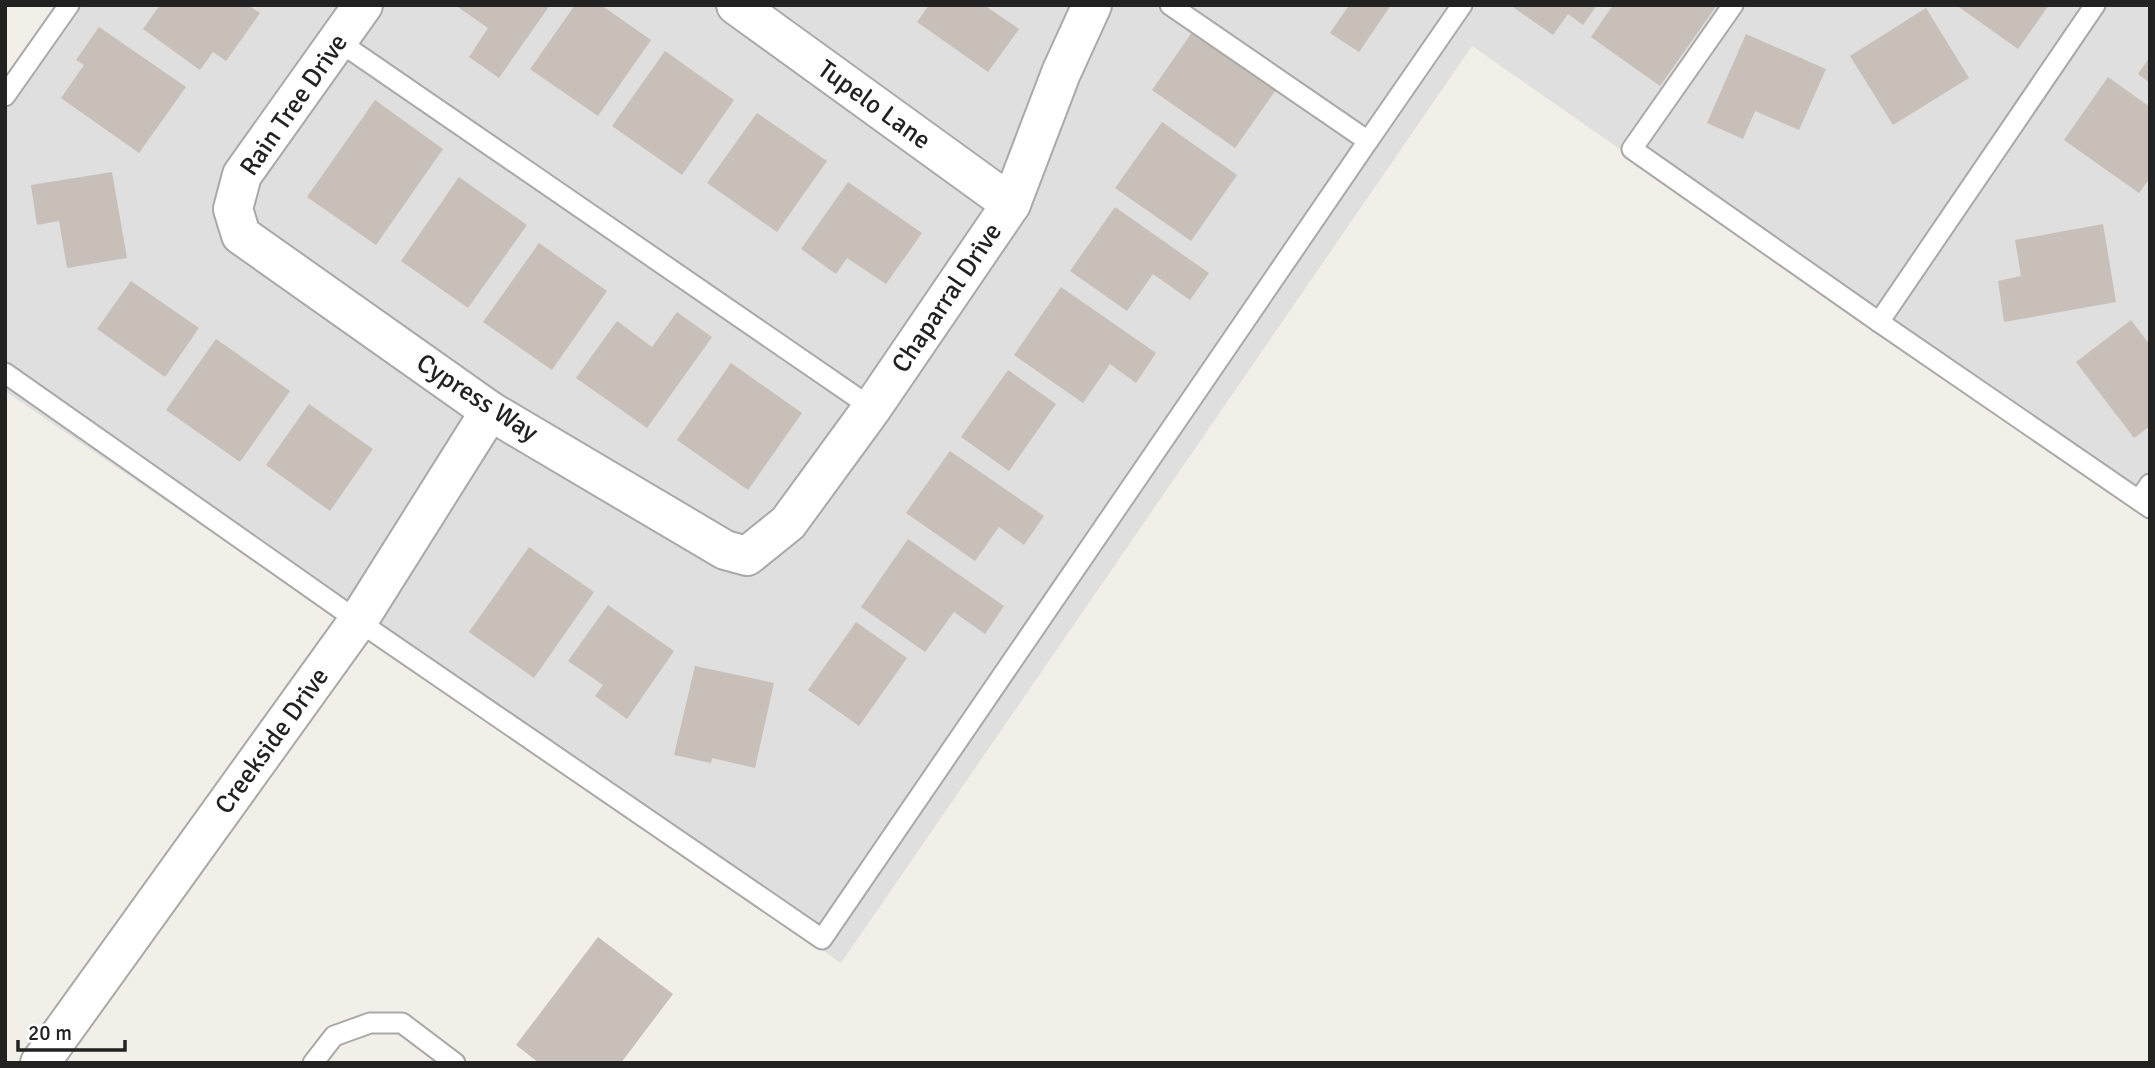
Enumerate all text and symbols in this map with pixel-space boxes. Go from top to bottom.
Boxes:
street label: Rain Tree Drive [233,28,355,182]
street label: Tupelo Lane [811,53,937,157]
street label: Chaparral Drive [885,217,1009,379]
street label: Cypress Way [410,347,544,449]
street label: Creekside Drive [208,662,336,820]
scale bar [18,1009,124,1052]
text: 20 m [28,1020,72,1046]

